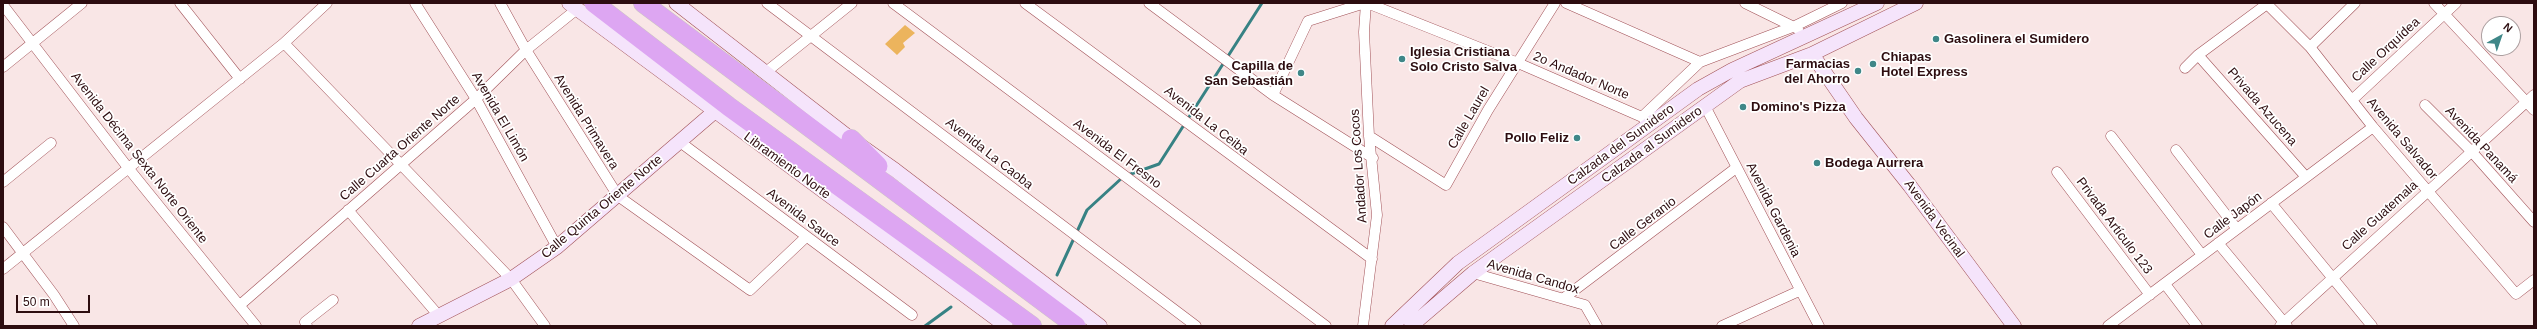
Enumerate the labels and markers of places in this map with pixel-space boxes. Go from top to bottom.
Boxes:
place label: Gasolinera el Sumidero [1944,31,2089,47]
marker: Gasolinera el Sumidero [1931,34,1941,44]
place label: Iglesia Cristiana Solo Cristo Salva [1410,44,1517,75]
place label: Chiapas Hotel Express [1881,49,1968,80]
marker: Iglesia Cristiana Solo Cristo Salva [1397,54,1407,64]
place label: Farmacias del Ahorro [1784,56,1850,87]
place label: Capilla de San Sebastián [1204,58,1293,89]
marker: Chiapas Hotel Express [1868,59,1878,69]
marker: Farmacias del Ahorro [1853,66,1863,76]
marker: Capilla de San Sebastián [1296,68,1306,78]
place label: Domino's Pizza [1751,99,1846,115]
marker: Domino's Pizza [1738,102,1748,112]
place label: Pollo Feliz [1505,130,1569,146]
marker: Pollo Feliz [1572,133,1582,143]
place label: Bodega Aurrera [1825,155,1923,171]
marker: Bodega Aurrera [1812,158,1822,168]

